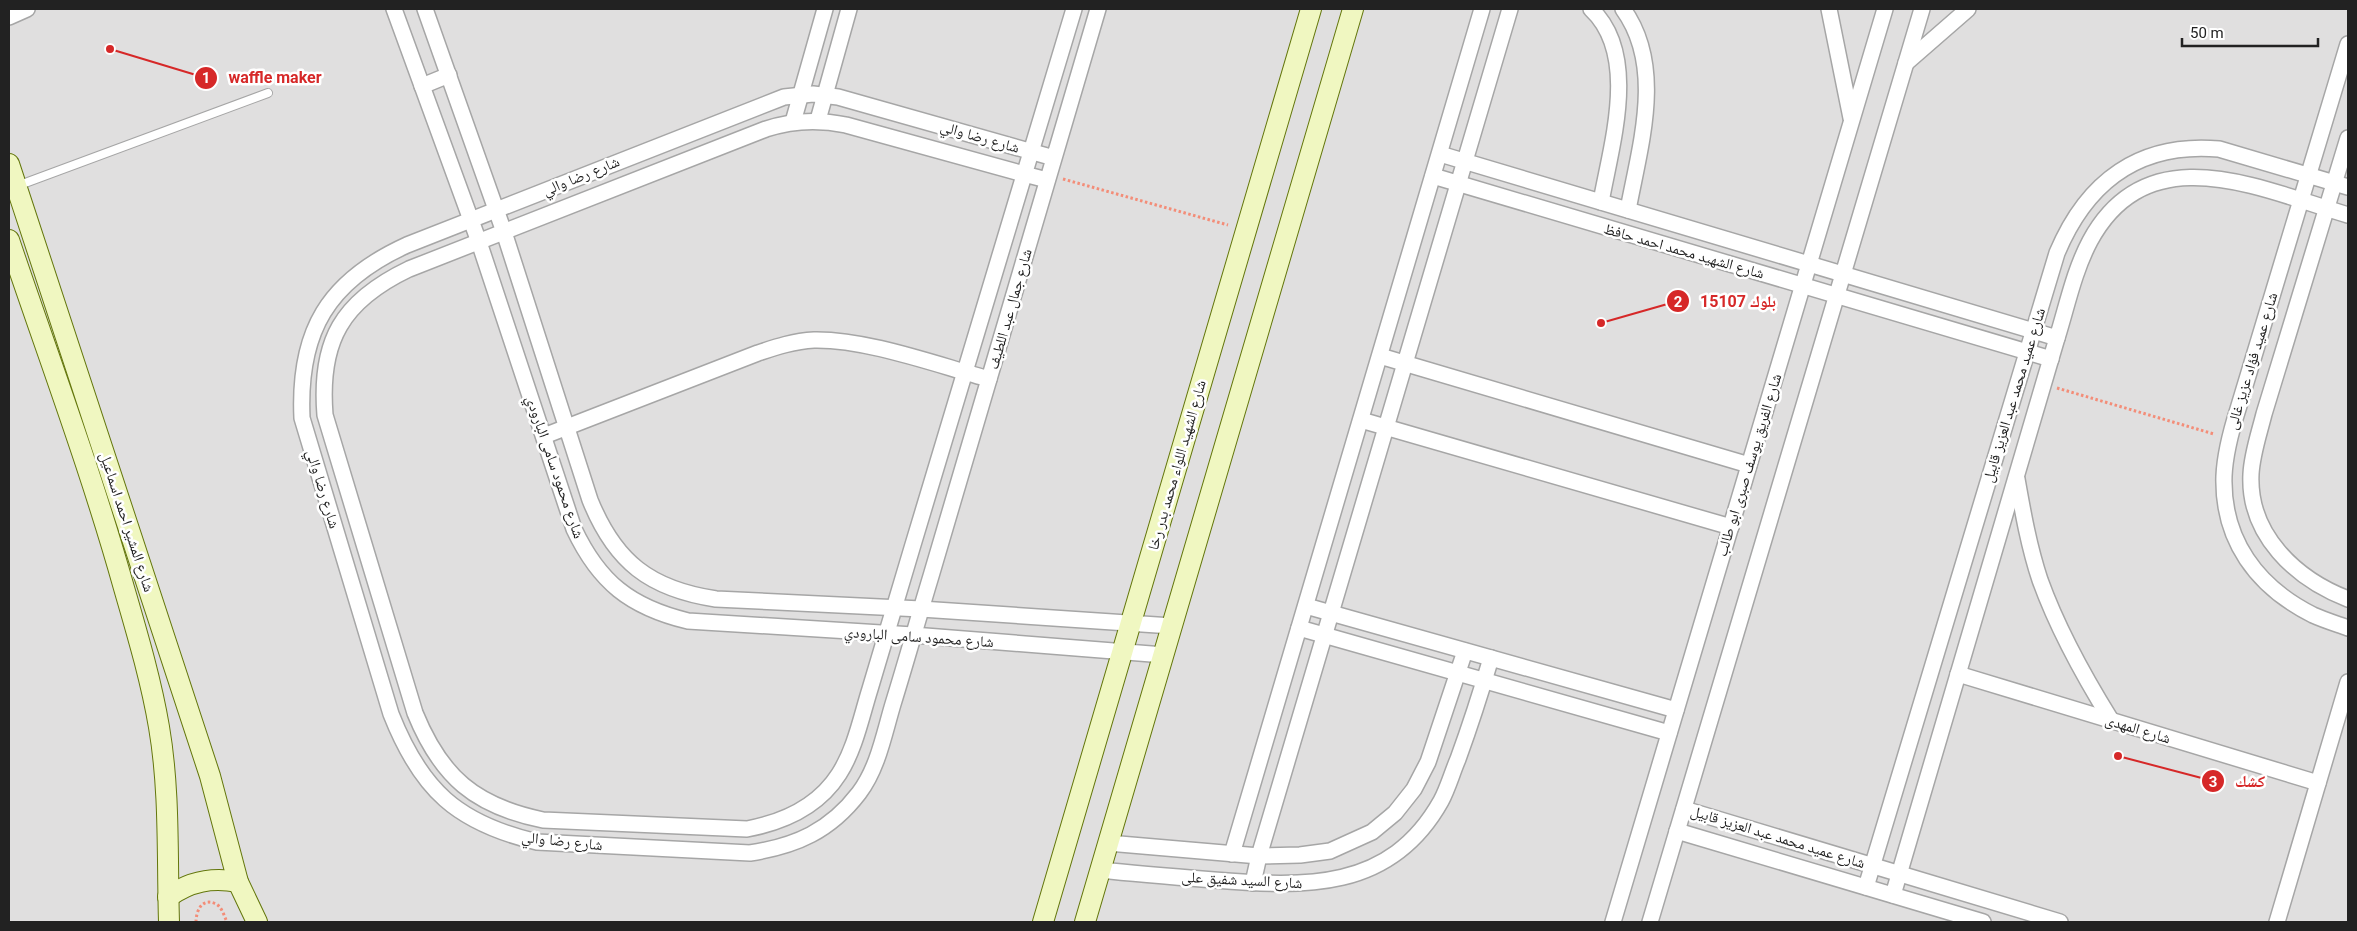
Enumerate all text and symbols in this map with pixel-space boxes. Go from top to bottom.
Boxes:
scale bar [2182,15,2318,47]
text: 50 m [2190,24,2224,42]
callout: waffle maker [193,62,331,93]
text: waffle maker [228,68,322,87]
text: 1 [202,69,210,87]
street label: شارع رضا والي [938,117,1022,160]
street label: شارع رضا والي [540,152,623,202]
street label: شارع الشهيد محمد احمد حافظ [1601,219,1766,284]
street label: شارع جمال عبد اللطيف [984,246,1037,372]
callout: بلوك 15107 [1665,286,1786,317]
street label: شارع عميد فؤاد عزيز غالى [2223,290,2282,432]
text: بلوك 15107 [1700,292,1776,311]
text: 2 [1674,293,1683,311]
street label: شارع عميد محمد عبد العزيز قابيل [1979,306,2050,485]
street label: شارع الفريق يوسف صبرى ابو طالب [1713,371,1786,559]
street label: شارع الشهيد اللواء محمد بدر رخا [1144,378,1211,552]
street label: شارع محمود سامى البارودي [519,393,588,542]
street label: شارع رضا والي [300,447,344,531]
street label: شارع المشير احمد اسماعيل [95,450,158,595]
street label: شارع محمود سامى البارودي [843,623,995,654]
street label: شارع المهدى [2103,711,2173,748]
callout: كشك [2200,766,2275,797]
text: كشك [2235,772,2265,791]
text: 3 [2209,773,2217,791]
street label: شارع عميد محمد عبد العزيز قابيل [1688,802,1867,873]
street label: شارع رضا والي [520,828,604,857]
street label: شارع السيد شفيق على [1181,868,1303,893]

